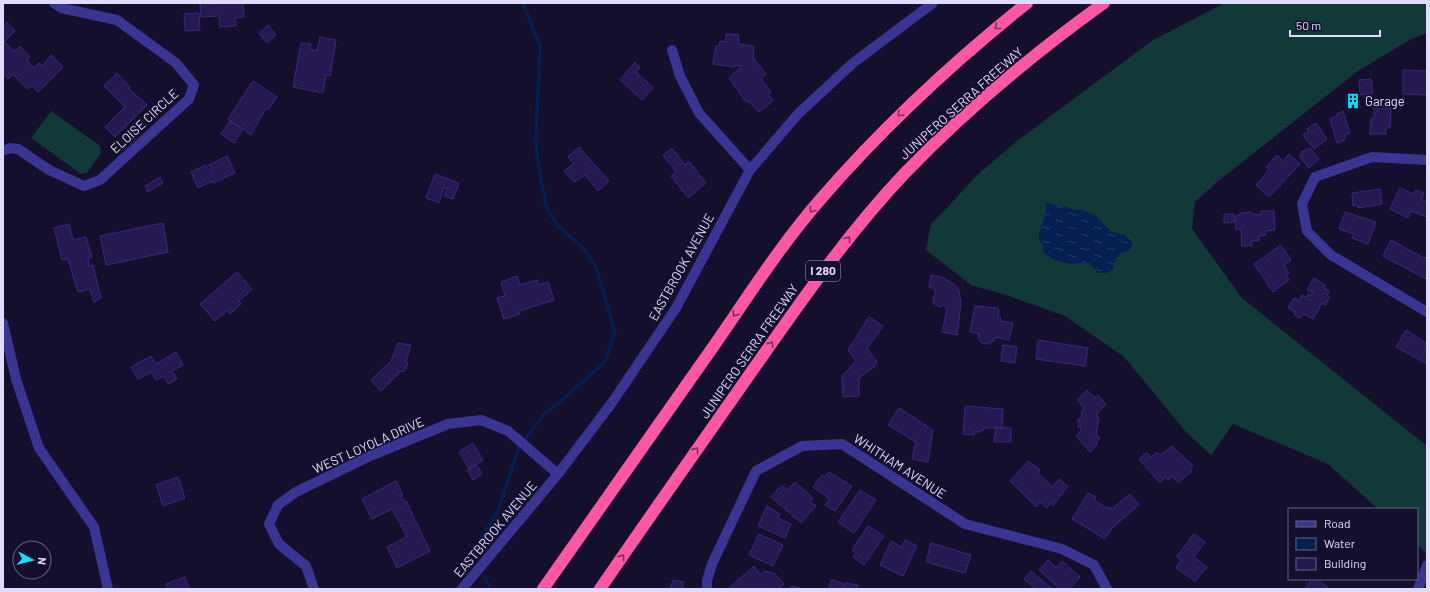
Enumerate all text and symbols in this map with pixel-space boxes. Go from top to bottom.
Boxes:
scale bar [1290,12,1380,38]
text: 50 m [1296,18,1321,32]
one-way arrow [994,23,1001,30]
street label: JUNIPERO SERRA FREEWAY [896,43,1026,163]
street label: ELOISE CIRCLE [107,85,181,157]
building icon: Garage [1344,92,1362,110]
place label: Garage [1365,93,1405,109]
one-way arrow [897,109,905,117]
one-way arrow [810,205,817,212]
street label: EASTBROOK AVENUE [645,210,717,324]
one-way arrow [843,237,850,244]
road number: I 280 [806,261,840,281]
street label: JUNIPERO SERRA FREEWAY [696,281,802,421]
one-way arrow [733,310,740,317]
one-way arrow [766,341,774,348]
street label: WEST LOYOLA DRIVE [310,413,426,477]
street label: WHITHAM AVENUE [851,430,949,502]
one-way arrow [691,448,698,455]
street label: EASTBROOK AVENUE [450,478,540,580]
legend [1288,508,1418,580]
text: Road [1324,516,1351,530]
text: Water [1324,536,1356,550]
north arrow [12,540,52,580]
one-way arrow [617,554,625,561]
text: Building [1324,556,1366,570]
text: N [36,557,49,566]

